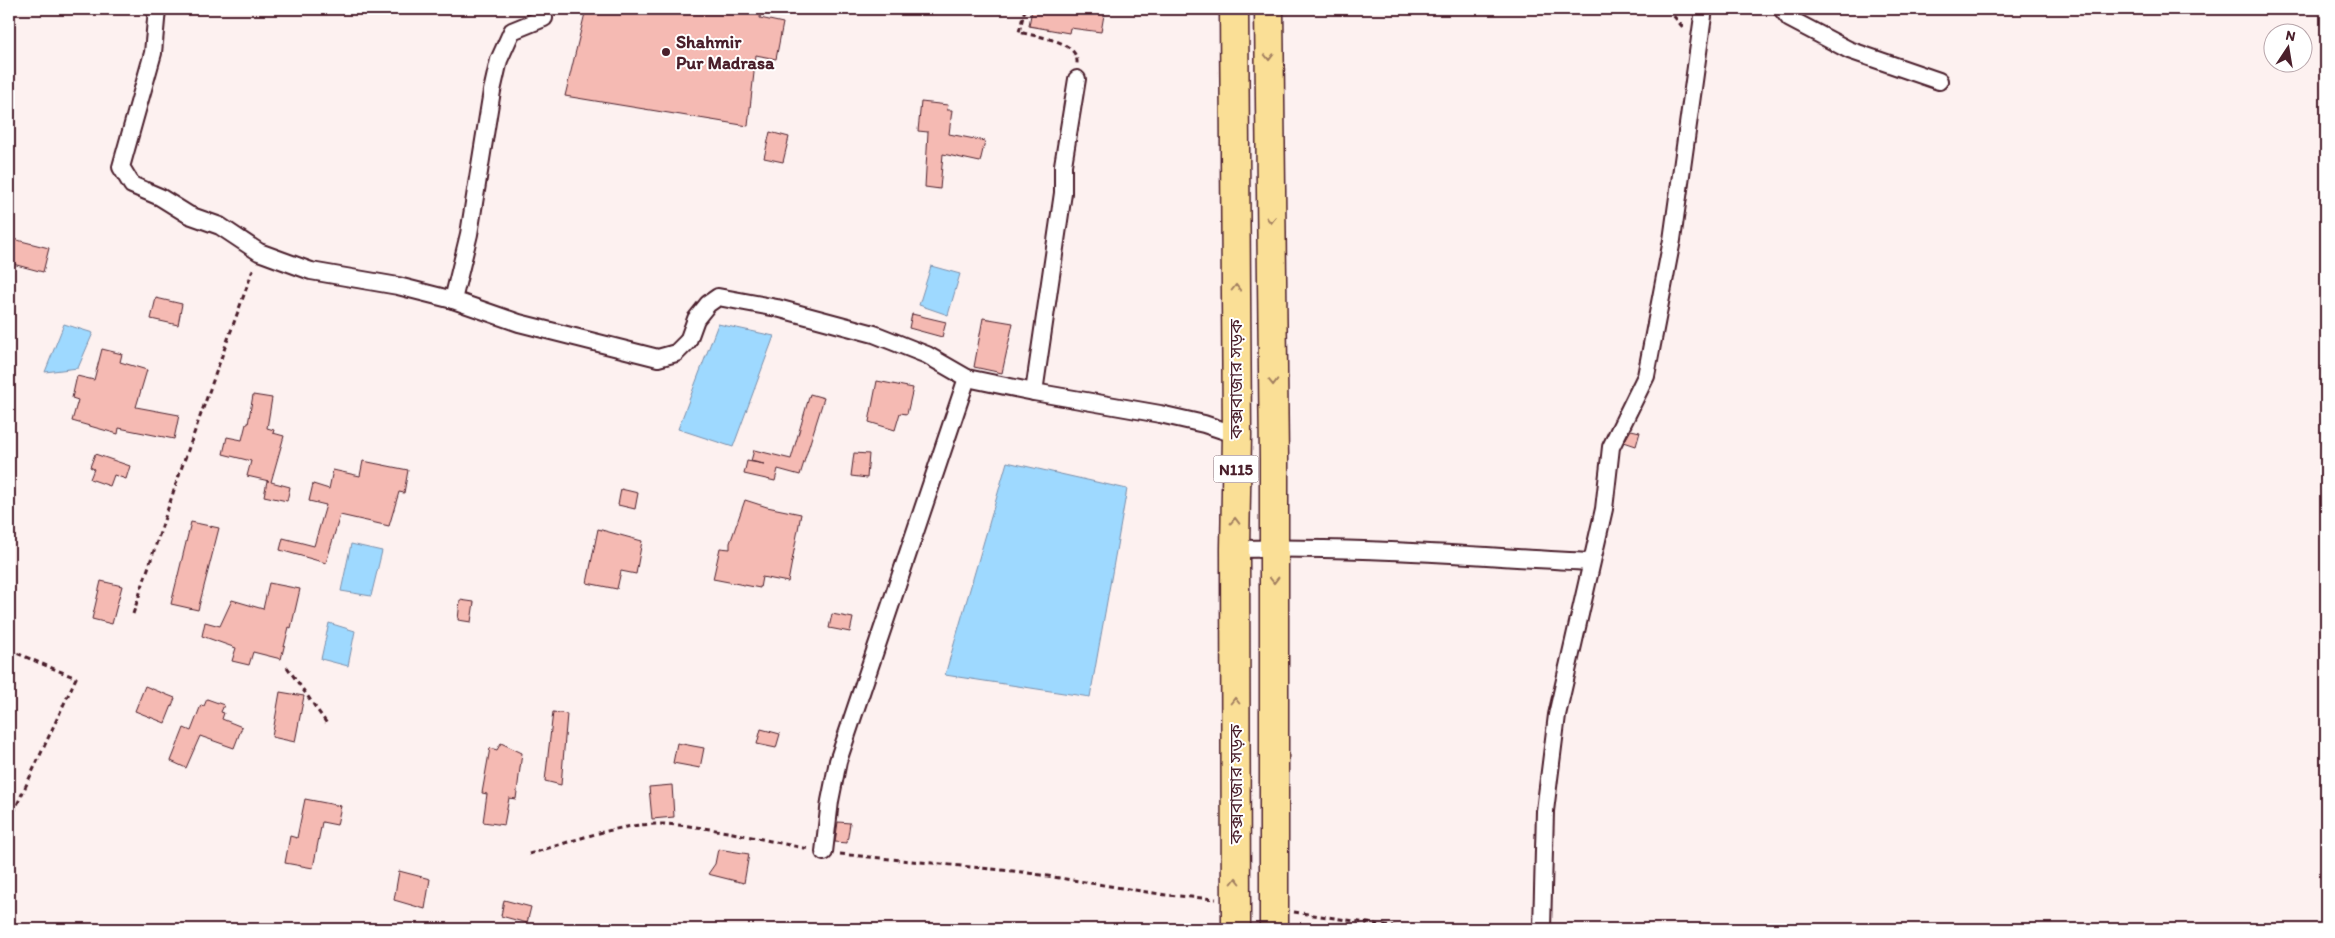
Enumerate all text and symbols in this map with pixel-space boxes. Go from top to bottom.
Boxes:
north arrow [2262,22,2312,72]
text: N [2284,26,2297,45]
place label: Shahmir Pur Madrasa [676,31,775,74]
marker: Shahmir Pur Madrasa [660,46,672,58]
one-way arrow [1264,54,1274,62]
one-way arrow [1266,216,1276,224]
one-way arrow [1231,284,1241,292]
street label: কক্সবাজার সড়ক [1225,319,1247,440]
one-way arrow [1268,379,1278,387]
road number: N115 [1214,456,1258,482]
one-way arrow [1230,516,1241,524]
one-way arrow [1269,576,1279,584]
one-way arrow [1230,696,1240,704]
street label: কক্সবাজার সড়ক [1225,724,1247,845]
one-way arrow [1231,876,1241,884]

